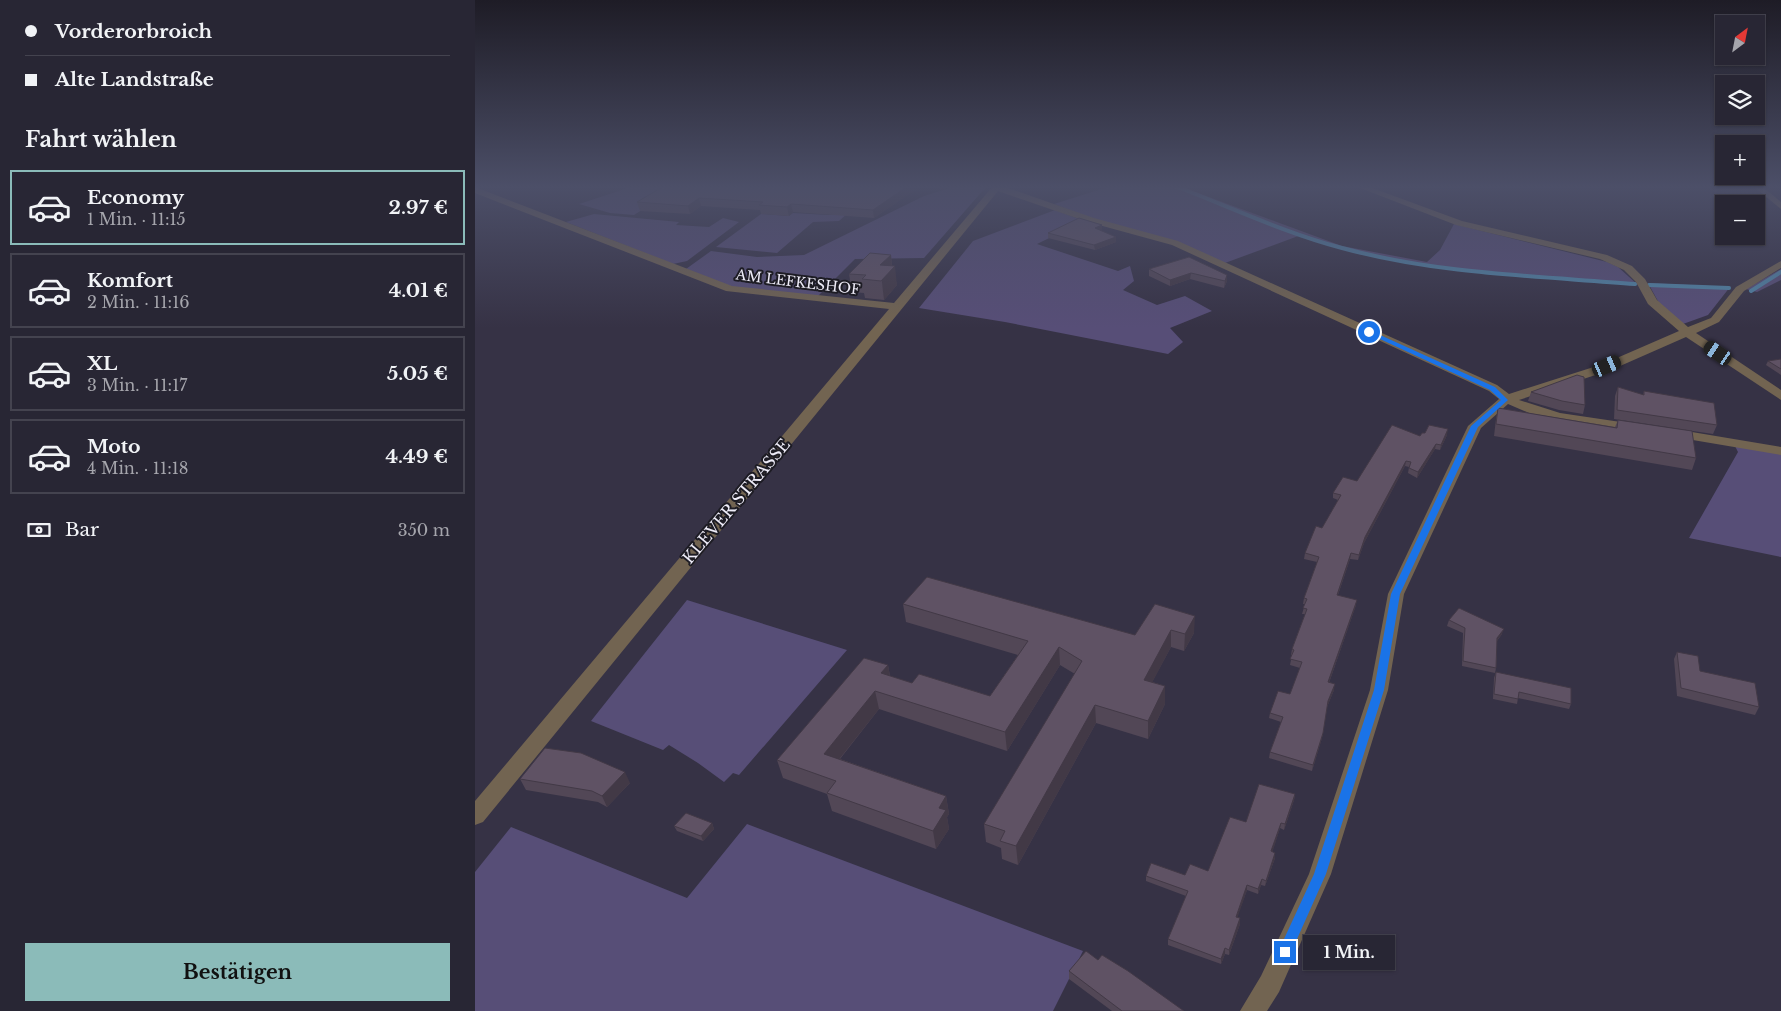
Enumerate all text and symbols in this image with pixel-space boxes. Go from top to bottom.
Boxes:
north arrow [1715,15,1765,65]
map controls [1715,15,1765,245]
text: Vorderorbroich [55,20,212,43]
text: Alte Landstraße [55,68,214,91]
button: layers [1715,75,1765,125]
text: Fahrt wählen [25,126,177,153]
button: + [1715,135,1765,185]
icon: car [27,185,72,230]
text: Economy [87,186,184,209]
button: − [1715,195,1765,245]
text: 2.97 € [389,196,448,219]
text: 1 Min. · 11:15 [87,209,186,229]
street label: AM LEFKESHOF [734,265,862,299]
icon: car [27,268,72,313]
text: Komfort [87,269,173,292]
text: 4.01 € [389,279,448,302]
text: 2 Min. · 11:16 [87,292,190,312]
route start [1358,321,1380,343]
car [1701,338,1734,368]
icon: car [27,351,72,396]
text: XL [87,352,117,375]
car [1590,353,1623,379]
text: 5.05 € [387,362,448,385]
text: 3 Min. · 11:17 [87,375,187,395]
icon: car [27,434,72,479]
text: Moto [87,435,141,458]
street label: KLEVER STRASSE [678,435,794,567]
text: 4.49 € [385,445,448,468]
text: 4 Min. · 11:18 [87,458,189,478]
icon: cash [25,516,53,544]
text: Bar [65,518,99,541]
text: 350 m [398,520,450,540]
callout: 1 Min. [1303,934,1395,970]
route end [1274,941,1296,963]
text: 1 Min. [1323,942,1375,962]
button: Bestätigen [25,943,450,1001]

